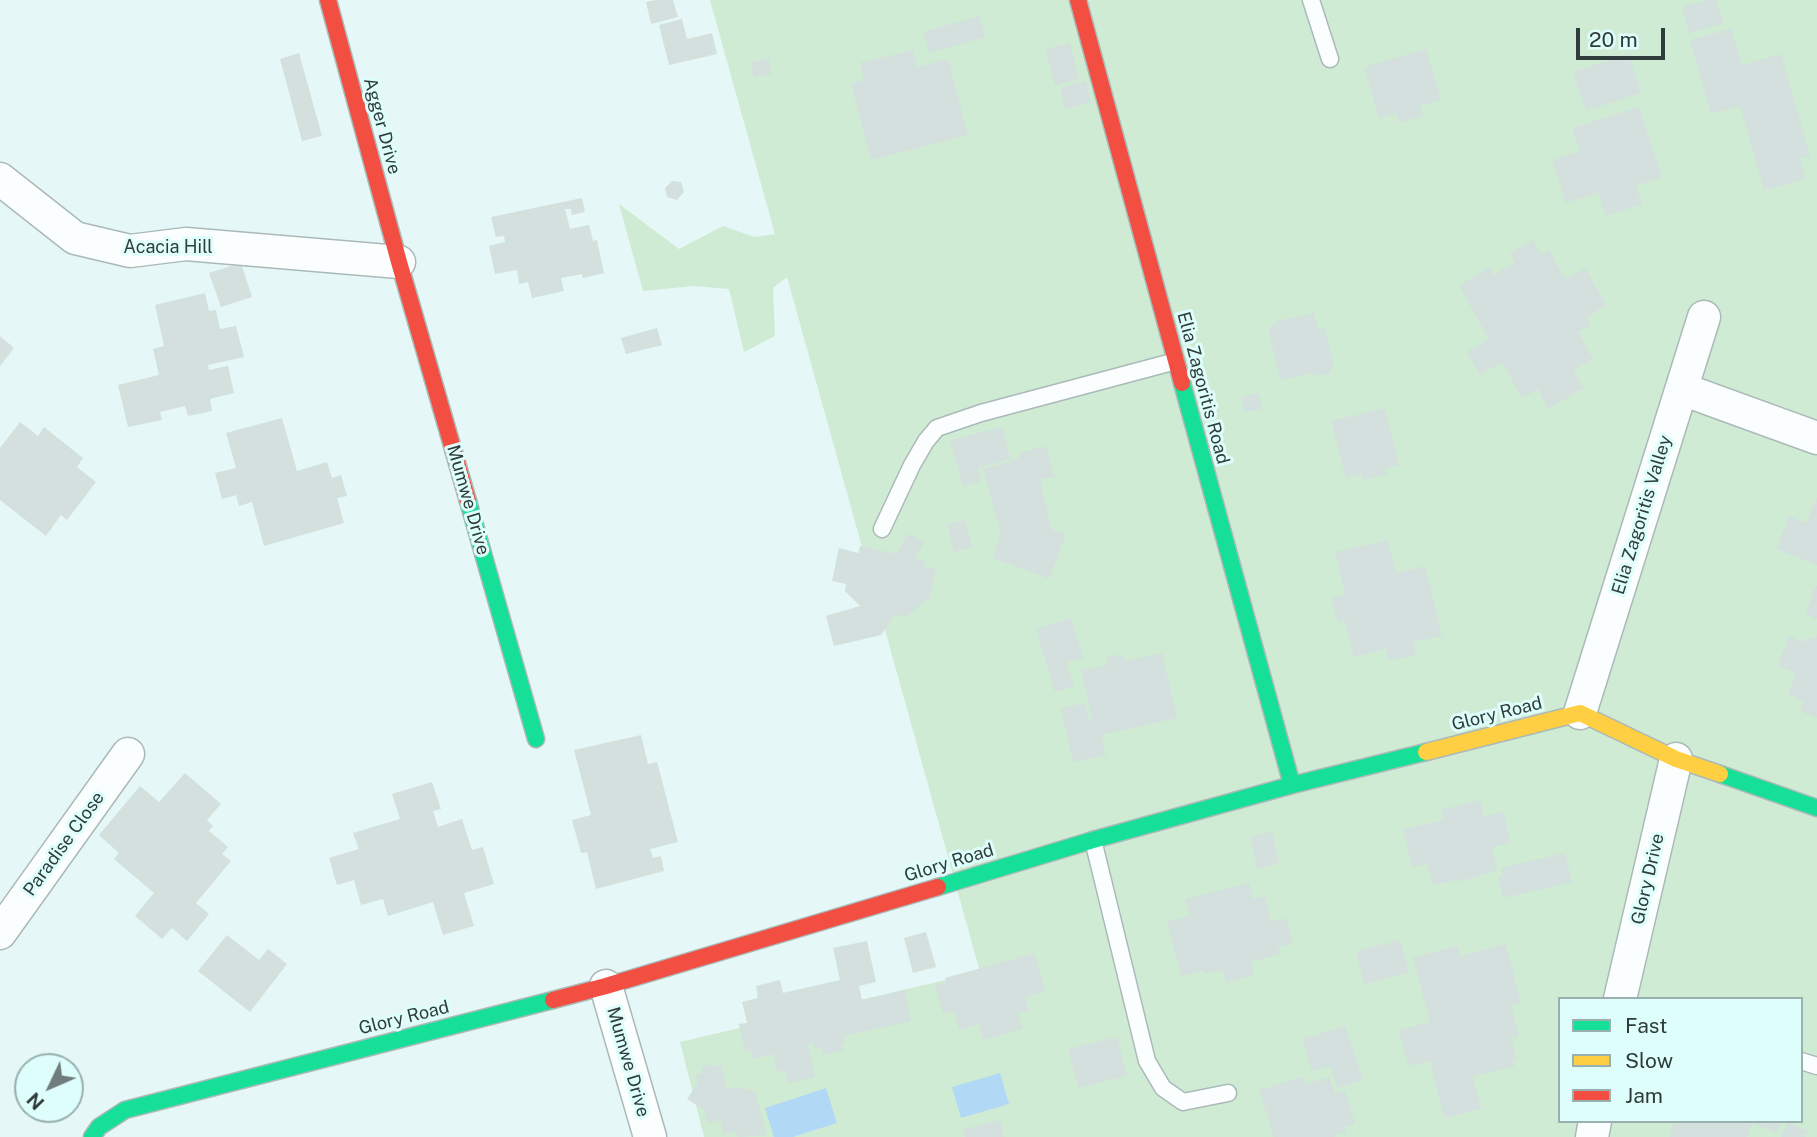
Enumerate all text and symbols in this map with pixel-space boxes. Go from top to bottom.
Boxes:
scale bar [1579,14,1668,58]
text: 20 m [1589,27,1638,52]
street label: Agger Drive [359,75,405,177]
street label: Acacia Hill [123,236,213,258]
street label: Elia Zagoritis Road [1172,310,1234,466]
street label: Elia Zagoritis Valley [1608,433,1676,597]
street label: Mumwe Drive [442,443,494,557]
street label: Glory Road [1450,692,1544,736]
street label: Paradise Close [19,788,109,900]
street label: Glory Drive [1627,831,1669,927]
street label: Glory Road [902,839,996,887]
street label: Glory Road [357,996,451,1040]
legend [1558,997,1803,1123]
street label: Mumwe Drive [602,1005,654,1119]
text: Fast [1625,1013,1667,1038]
text: Slow [1625,1048,1673,1073]
north arrow [14,1053,84,1123]
text: Jam [1625,1083,1663,1108]
text: N [22,1088,48,1114]

